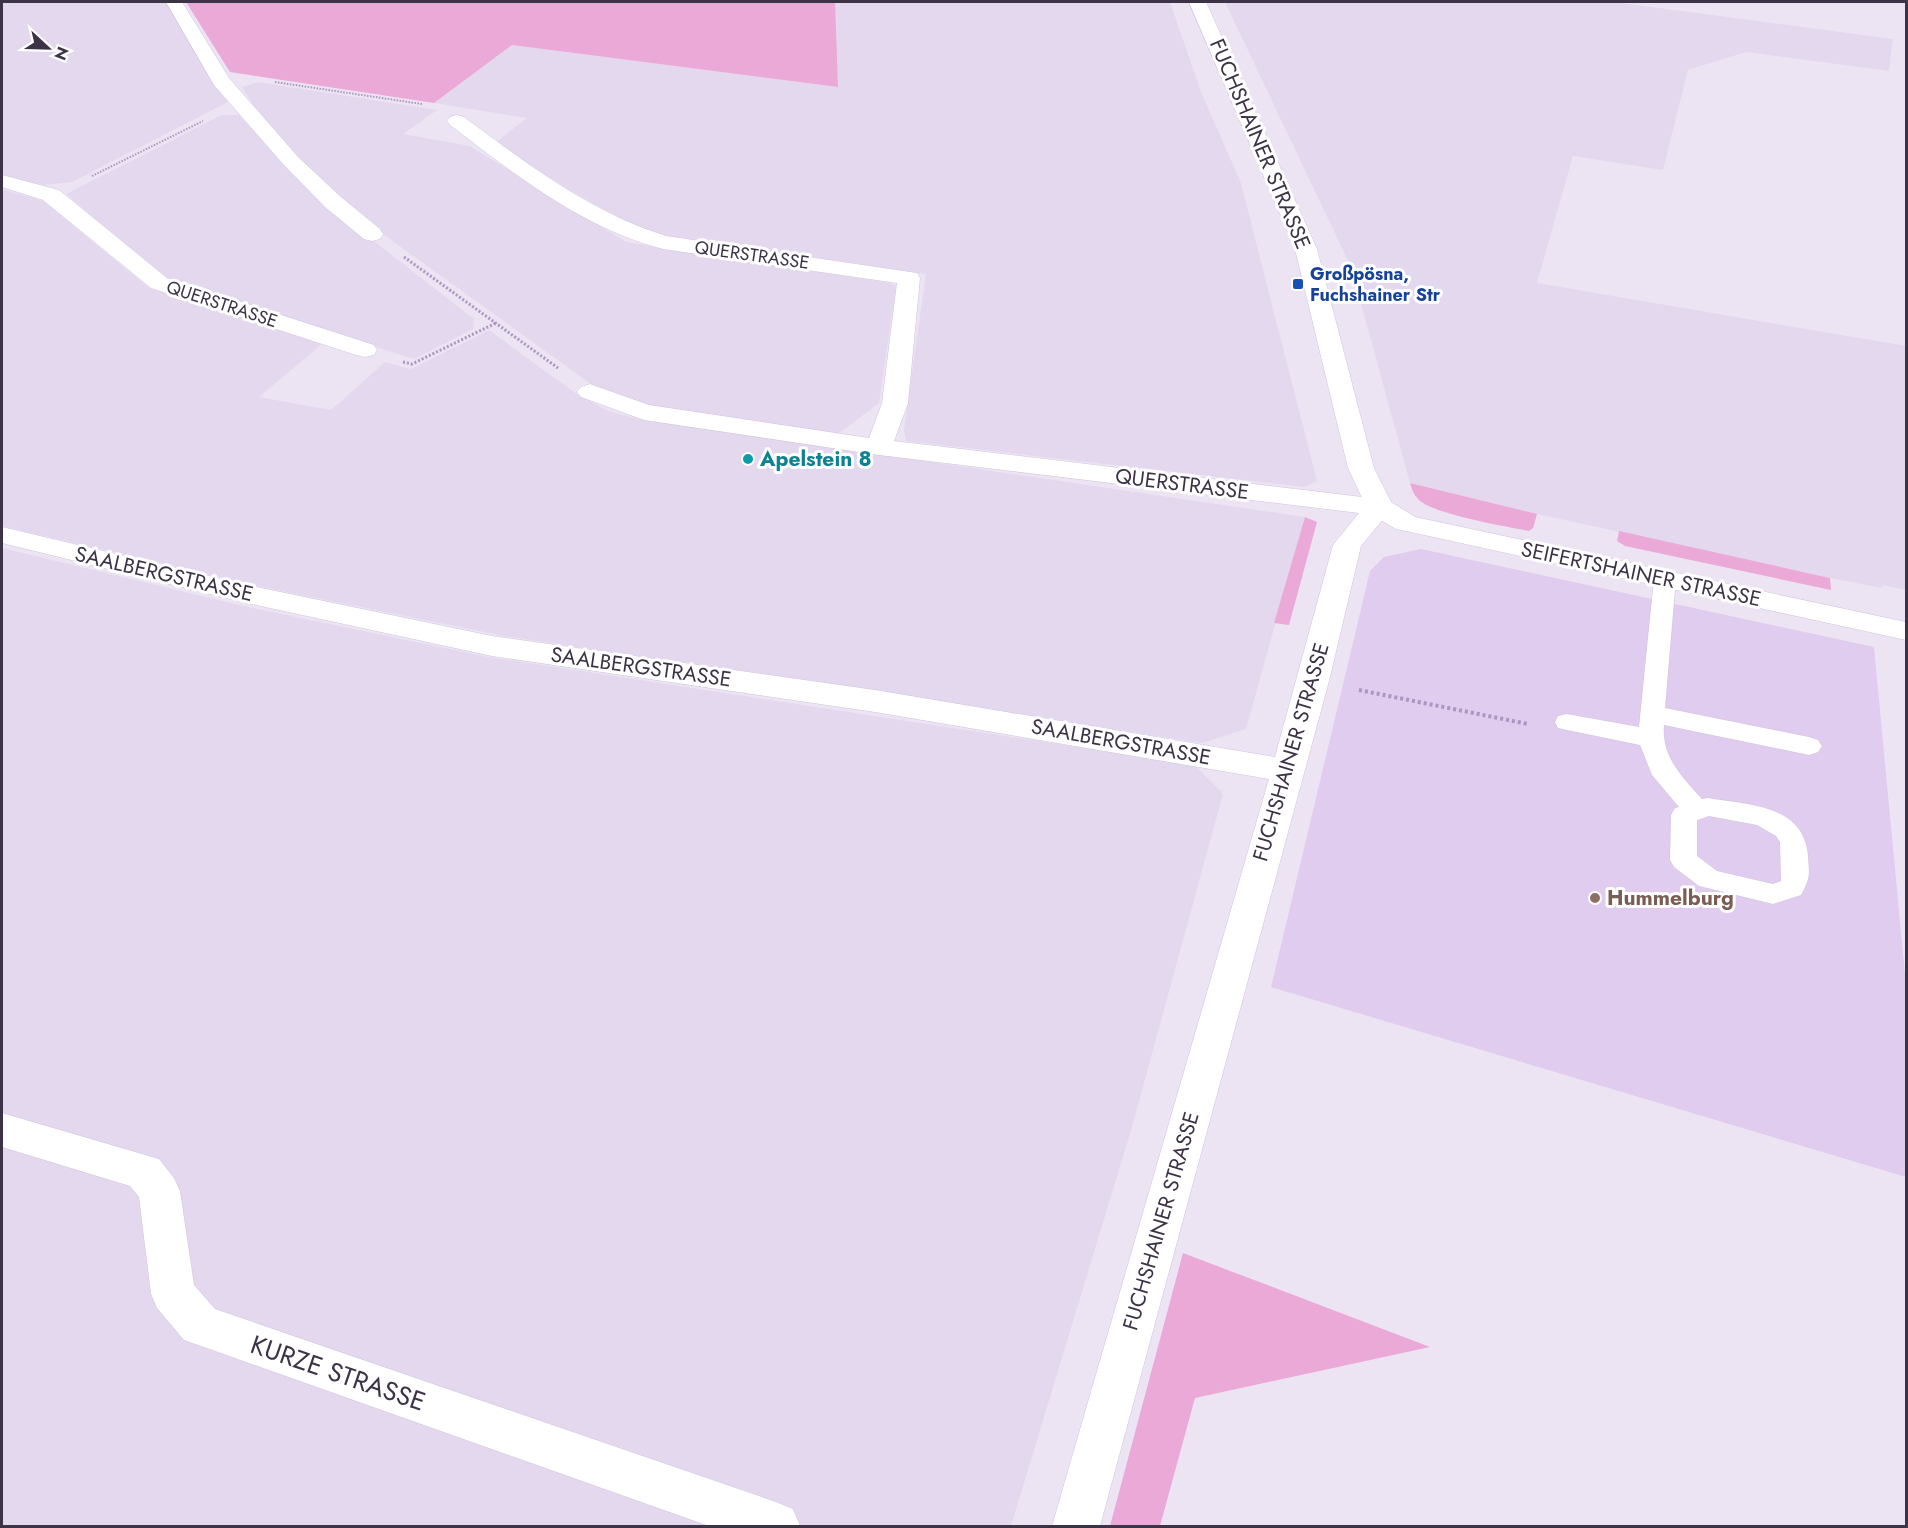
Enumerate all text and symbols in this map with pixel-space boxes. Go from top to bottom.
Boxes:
north arrow [18,18,78,78]
street label: FUCHSHAINER STRASSE [1202,34,1318,254]
text: N [48,43,74,64]
street label: QUERSTRASSE [693,234,811,276]
place label: Großpösna, Fuchshainer Str [1310,261,1441,308]
street label: QUERSTRASSE [163,274,281,334]
marker: Großpösna, Fuchshainer Str [1291,277,1305,291]
place label: Apelstein 8 [759,444,872,474]
marker: Apelstein 8 [741,452,755,466]
street label: QUERSTRASSE [1113,461,1251,507]
street label: SEIFERTSHAINER STRASSE [1518,534,1764,614]
street label: SAALBERGSTRASSE [72,539,256,609]
street label: SAALBERGSTRASSE [549,639,733,695]
street label: FUCHSHAINER STRASSE [1245,639,1337,865]
street label: SAALBERGSTRASSE [1029,711,1213,773]
place label: Hummelburg [1607,883,1734,913]
marker: Hummelburg [1588,891,1602,905]
street label: FUCHSHAINER STRASSE [1115,1108,1207,1334]
street label: KURZE STRASSE [245,1325,431,1421]

